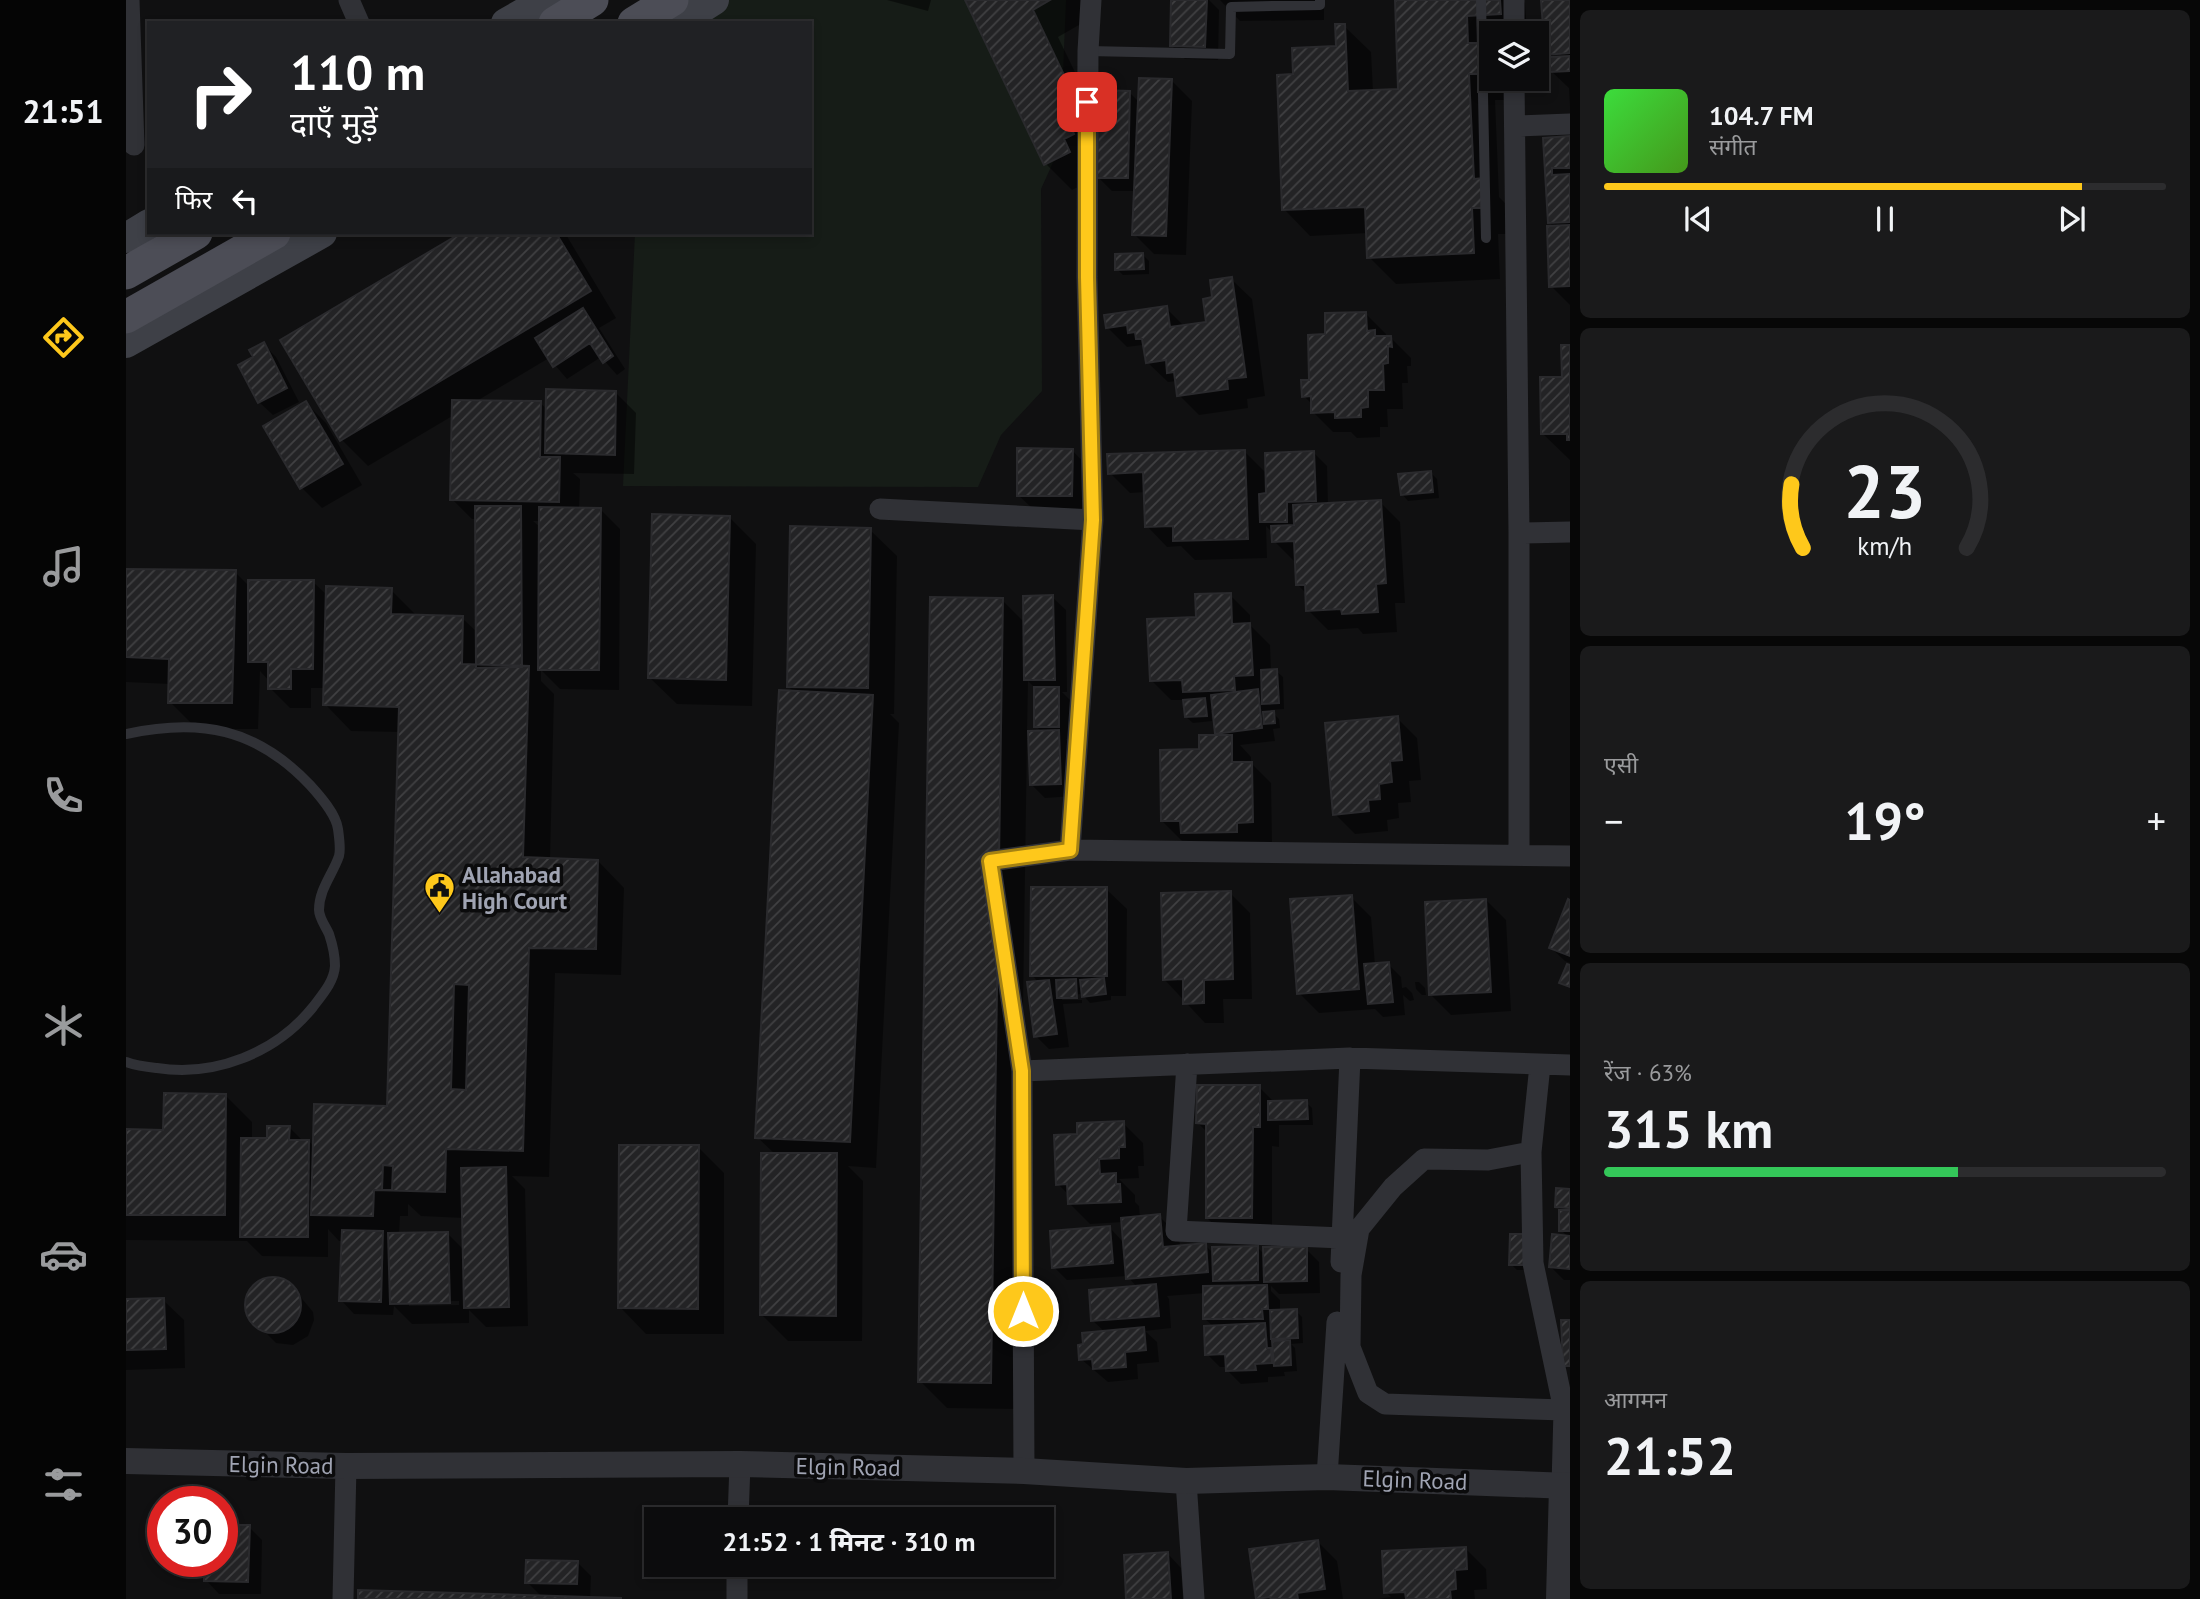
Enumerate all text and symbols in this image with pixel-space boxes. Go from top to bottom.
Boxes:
map controls [1479,21,1549,91]
button: layers [1479,21,1549,91]
text: 110 m [290,40,425,104]
icon: right [175,49,266,140]
pin [1057,72,1117,132]
icon: arrive [1068,83,1106,121]
text: 21:51 [22,90,104,132]
text: 104.7 FM [1709,99,1814,132]
text: दाएँ मुड़ें [290,102,378,144]
text: संगीत [1709,132,1757,161]
icon: left [226,182,264,220]
text: फिर [175,183,212,216]
icon: previous [1679,200,1717,238]
icon: pause [1866,200,1904,238]
icon: next [2053,200,2091,238]
icon: directions [39,313,88,362]
text: 23 [1844,444,1926,538]
text: km/h [1858,529,1912,561]
icon: music [39,542,88,591]
text: एसी [1604,750,1638,779]
icon: phone [39,771,88,820]
text: 19° [1844,787,1926,854]
text: − [1604,796,1623,845]
text: + [2147,796,2166,845]
place label: Allahabad High Court [462,860,567,915]
public building icon: Allahabad High Court [422,871,456,915]
icon: climate [39,1001,88,1050]
text: रेंज · 63% [1604,1058,1692,1087]
text: 315 km [1604,1095,1773,1162]
icon: car [39,1230,88,1279]
position arrow [986,1274,1060,1348]
text: आगमन [1604,1385,1667,1414]
text: 21:52 [1604,1422,1736,1489]
street label: Elgin Road [228,1449,334,1480]
street label: Elgin Road [795,1451,901,1482]
icon: filters [39,1460,88,1509]
street label: Elgin Road [1362,1463,1468,1496]
speed limit sign: 30 [147,1486,238,1577]
text: 21:52 · 1 मिनट · 310 m [722,1525,976,1558]

